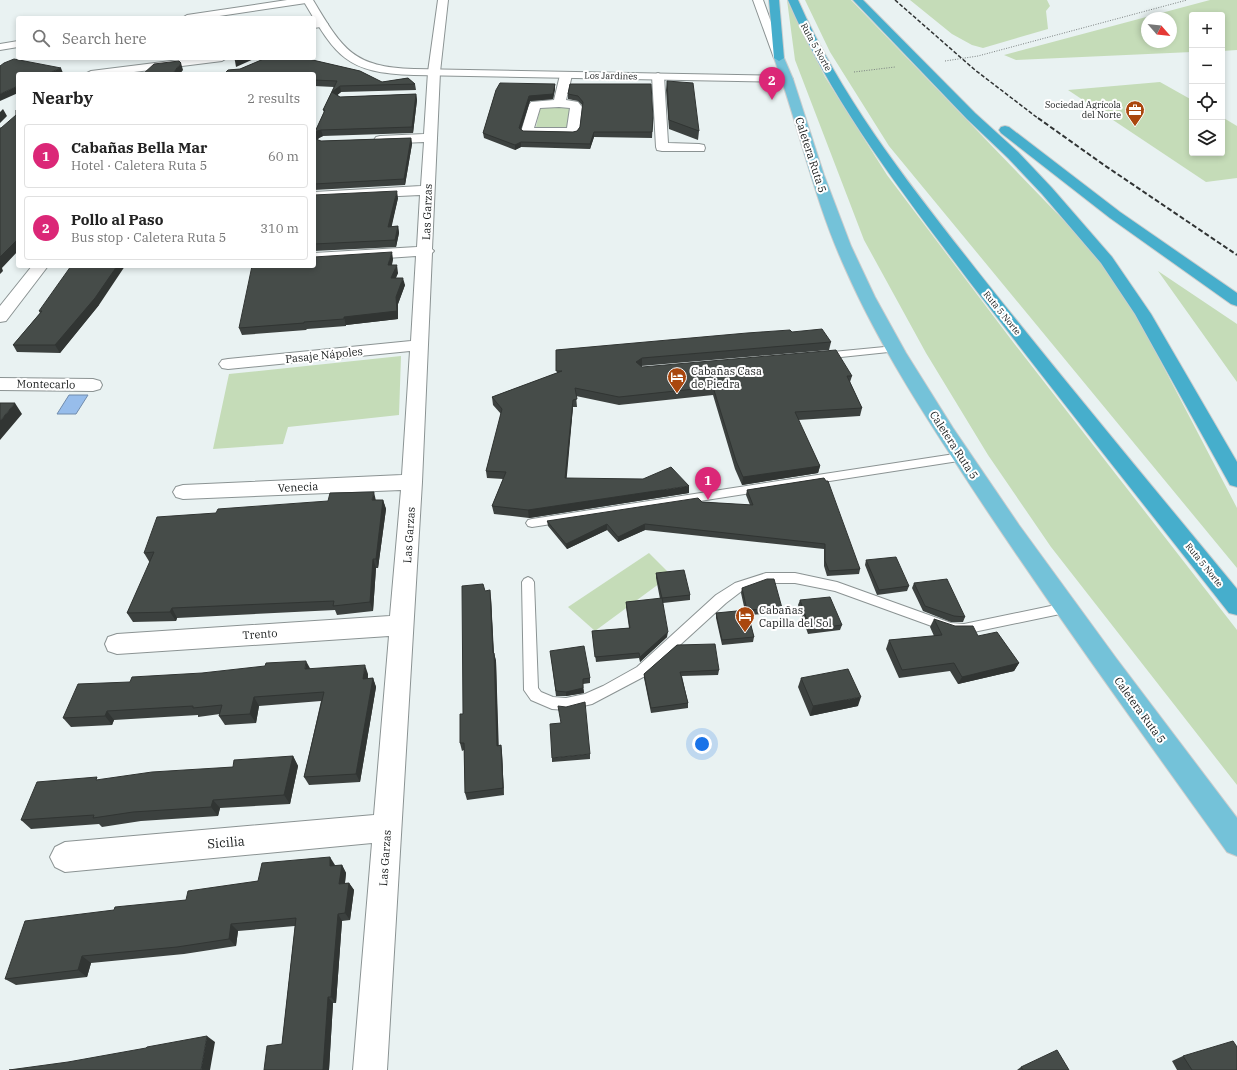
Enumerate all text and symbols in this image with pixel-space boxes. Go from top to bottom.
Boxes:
north arrow [1141,12,1177,48]
map controls [1189,12,1225,156]
button: + [1189,12,1225,48]
search box [16,16,316,60]
street label: Ruta 5 Norte [799,21,834,73]
icon: search [30,27,52,49]
text: Search here [62,29,147,48]
button: − [1189,48,1225,84]
pin: 2 [759,67,785,100]
street label: Los Jardines [584,70,638,81]
button: locate [1189,84,1225,120]
text: Nearby [32,87,93,109]
text: 2 results [247,90,300,107]
place label: Sociedad Agrícola del Norte [1045,99,1121,120]
office icon: Sociedad Agrícola del Norte [1124,99,1146,127]
street label: Caletera Ruta 5 [792,115,830,195]
button: layers [1189,120,1225,156]
text: Cabañas Bella Mar [71,138,207,157]
text: 1 [42,148,50,165]
text: 60 m [268,148,299,165]
text: Hotel · Caletera Ruta 5 [71,157,207,174]
street label: Las Garzas [419,184,435,240]
text: Pollo al Paso [71,210,163,229]
text: 2 [42,220,50,237]
text: 310 m [260,220,299,237]
text: Bus stop · Caletera Ruta 5 [71,229,226,246]
street label: Ruta 5 Norte [981,288,1024,337]
street label: Pasaje Nápoles [284,344,364,366]
place label: Cabañas Casa de Piedra [691,364,762,391]
hotel icon: Cabañas Casa de Piedra [666,366,688,394]
street label: Montecarlo [17,376,75,392]
street label: Caletera Ruta 5 [927,408,981,482]
pin: 1 [695,467,721,500]
street label: Venecia [277,479,319,495]
street label: Las Garzas [400,506,418,564]
street label: Ruta 5 Norte [1183,540,1226,589]
place label: Cabañas Capilla del Sol [759,603,832,630]
hotel icon: Cabañas Capilla del Sol [734,605,756,633]
street label: Trento [242,626,278,642]
street label: Caletera Ruta 5 [1111,674,1169,746]
your location [692,734,712,754]
street label: Las Garzas [376,829,394,887]
street label: Sicilia [207,832,246,853]

